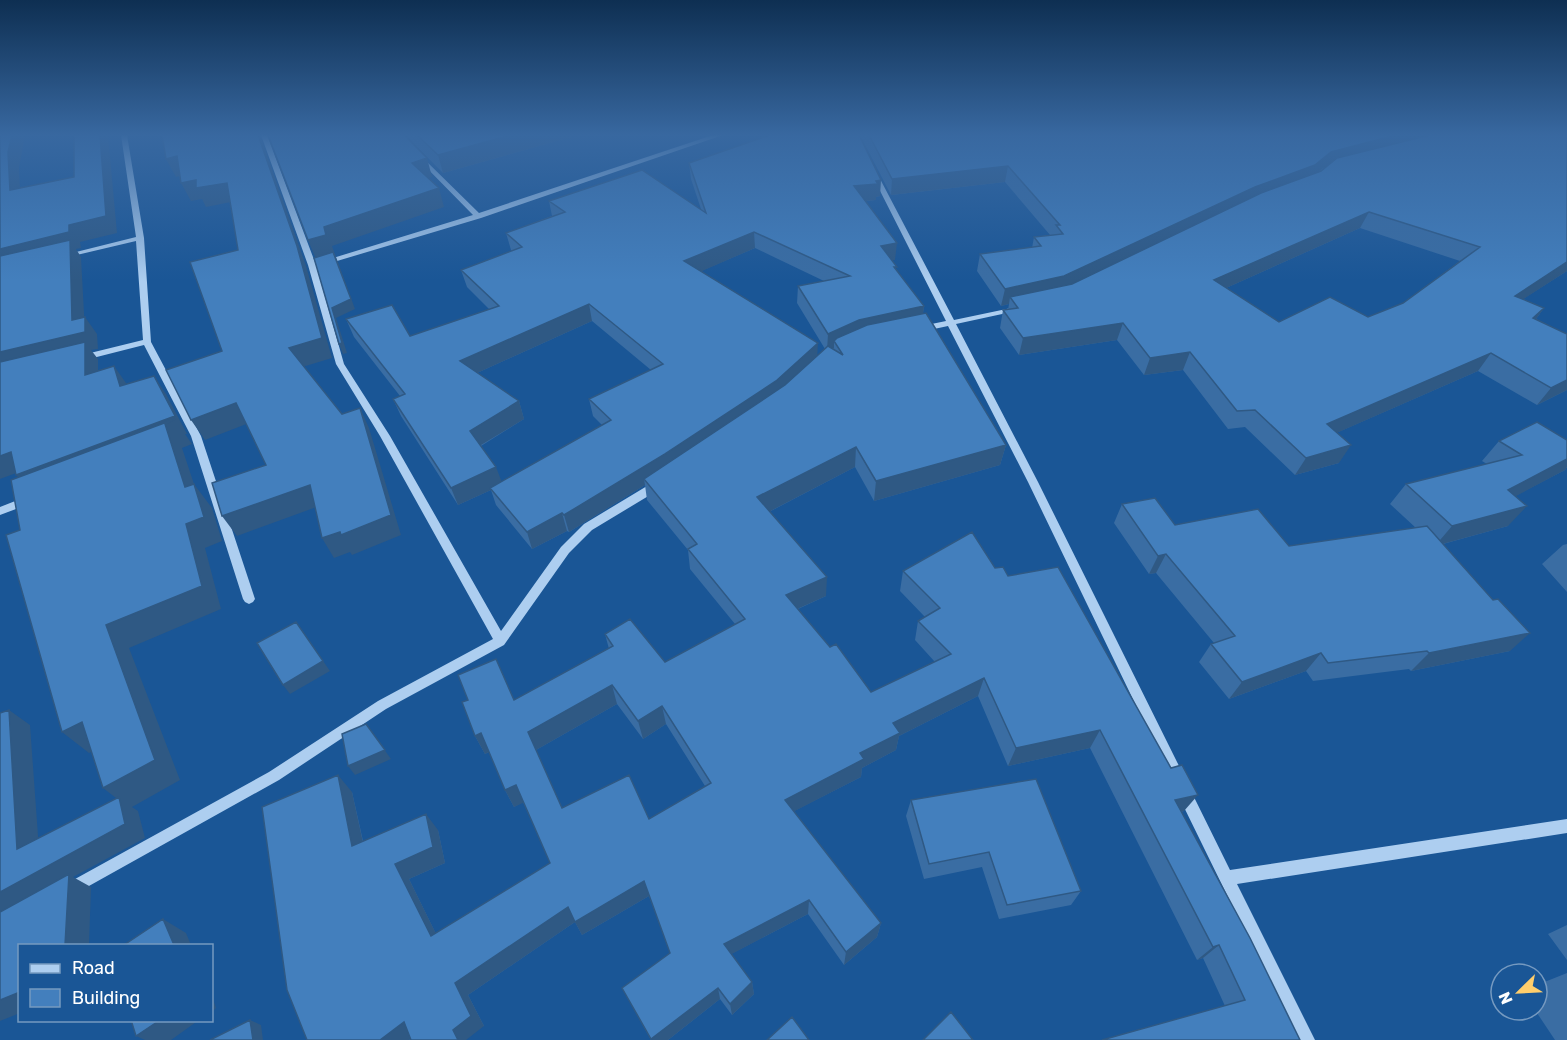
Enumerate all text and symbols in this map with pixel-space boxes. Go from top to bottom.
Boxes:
legend [18,944,213,1022]
text: Road [72,957,115,979]
north arrow [1489,962,1549,1022]
text: Building [72,987,140,1009]
text: N [1495,989,1517,1007]

